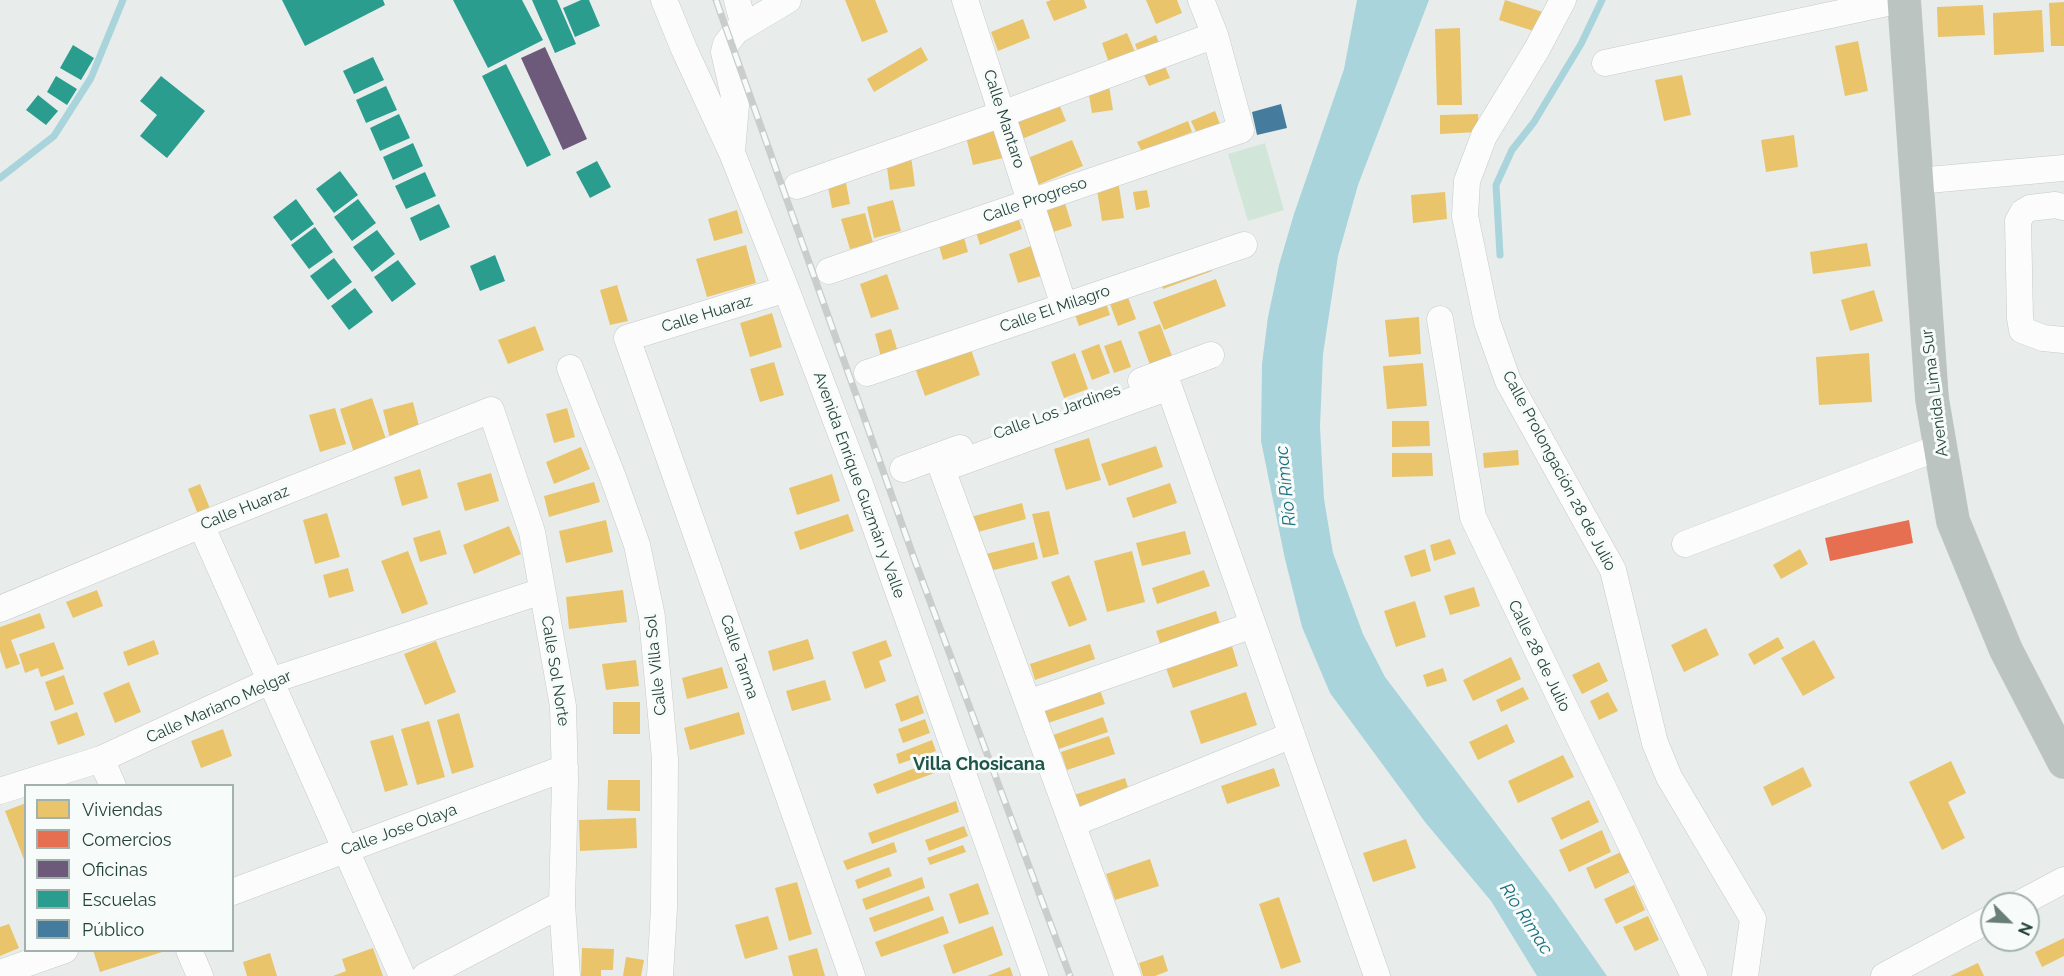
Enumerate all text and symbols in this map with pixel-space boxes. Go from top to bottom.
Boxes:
street label: Calle Mantaro [979,67,1029,171]
street label: Calle Progreso [981,173,1089,227]
street label: Calle El Milagro [997,281,1113,337]
street label: Calle Huaraz [659,291,755,337]
street label: Avenida Lima Sur [1918,328,1952,458]
street label: Calle Prolongación 28 de Julio [1498,368,1620,574]
street label: Avenida Enrique Guzmán y Valle [809,369,909,601]
street label: Calle Los Jardines [991,380,1123,444]
water label: Río Rímac [1271,445,1301,527]
street label: Calle Huaraz [198,481,292,535]
street label: Calle 28 de Julio [1504,597,1574,715]
street label: Calle Tarma [716,612,762,702]
street label: Calle Sol Norte [537,614,573,728]
street label: Calle Villa Sol [641,614,671,716]
street label: Calle Mariano Melgar [143,666,295,748]
district label: Villa Chosicana [913,754,1045,776]
legend [24,784,234,952]
text: Viviendas [82,799,162,820]
street label: Calle Jose Olaya [338,800,460,860]
text: Comercios [82,829,171,850]
text: Oficinas [82,859,147,880]
water label: Río Rímac [1495,879,1557,959]
text: Escuelas [82,889,156,910]
north arrow [1980,892,2040,952]
text: Público [82,919,144,940]
text: N [2014,919,2036,938]

